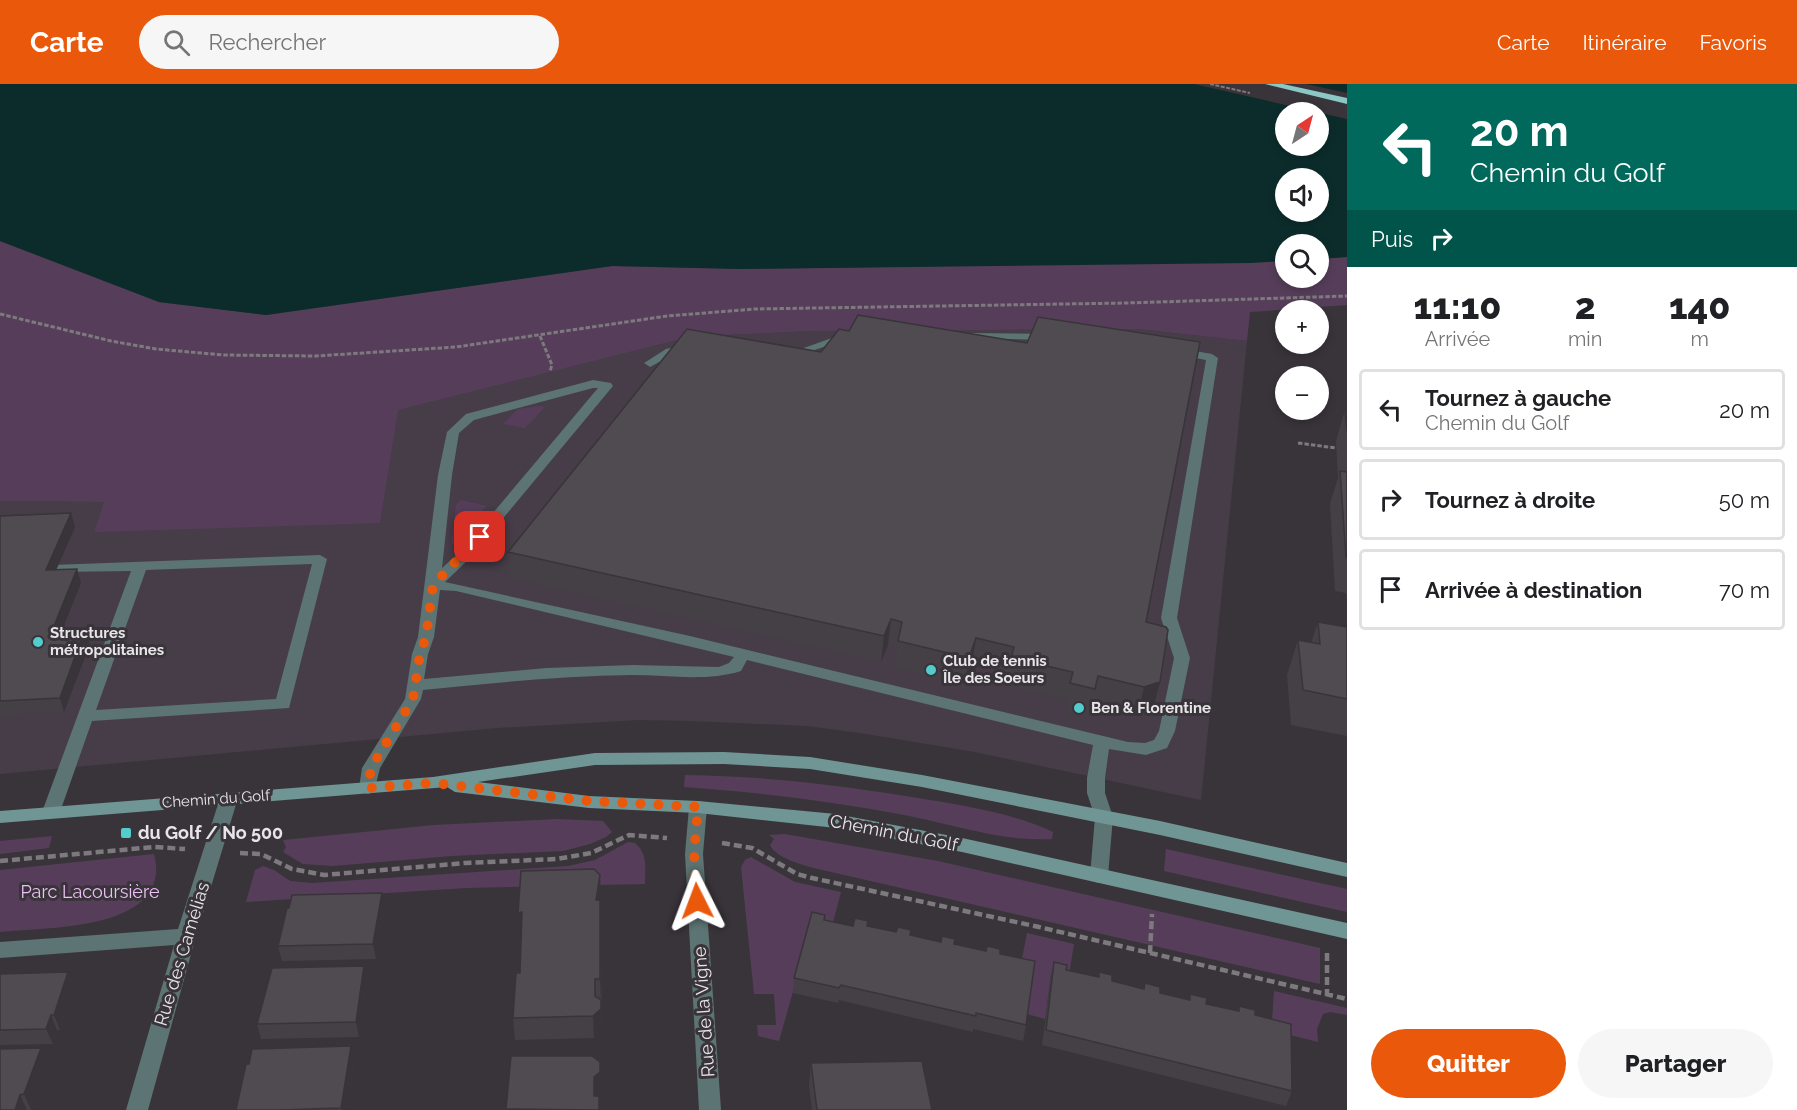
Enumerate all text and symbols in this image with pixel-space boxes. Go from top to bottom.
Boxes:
search box [139,15,559,69]
text: Carte [30,26,103,59]
icon: search [160,26,193,59]
text: Rechercher [208,29,326,55]
text: Carte [1497,30,1549,55]
text: Itinéraire [1582,30,1666,55]
text: Favoris [1699,30,1767,55]
north arrow [1275,102,1329,156]
map controls [1275,102,1329,420]
text: 20 m [1470,107,1569,156]
icon: left [1371,108,1449,186]
text: Chemin du Golf [1470,157,1665,188]
button: sound [1275,168,1329,222]
icon: right [1425,222,1458,255]
text: Puis [1371,226,1413,252]
button: search [1275,234,1329,288]
text: 11:10 [1414,285,1501,327]
text: 2 [1575,285,1596,327]
text: 140 [1669,285,1730,327]
button: + [1275,300,1329,354]
text: Arrivée [1425,327,1490,351]
text: min [1568,327,1602,351]
text: m [1690,327,1709,351]
button: − [1275,366,1329,420]
text: Tournez à gauche [1425,385,1611,411]
icon: left [1374,393,1407,426]
text: 20 m [1719,397,1770,423]
text: Chemin du Golf [1425,411,1569,435]
icon: right [1374,483,1407,516]
text: Tournez à droite [1425,487,1595,513]
text: 50 m [1719,487,1770,513]
pin [454,511,505,562]
icon: arrive [463,520,496,553]
icon: arrive [1374,573,1407,606]
text: Arrivée à destination [1425,577,1642,603]
text: 70 m [1719,577,1770,603]
place label: Structures métropolitaines [50,624,164,659]
marker: Structures métropolitaines [31,635,45,649]
place label: Club de tennis Île des Soeurs [942,652,1047,687]
marker: Club de tennis Île des Soeurs [924,663,938,677]
place label: Ben & Florentine [1091,699,1211,717]
marker: Ben & Florentine [1072,701,1086,715]
street label: Chemin du Golf [161,786,272,812]
street label: Chemin du Golf [828,810,961,855]
place label: du Golf / No 500 [138,822,283,843]
marker: du Golf / No 500 [119,826,133,840]
position arrow [665,869,729,933]
street label: Rue des Camélias [150,879,213,1028]
park label: Parc Lacoursière [21,881,160,902]
street label: Rue de la Vigne [688,946,719,1078]
button: Quitter [1371,1029,1566,1098]
button: Partager [1578,1029,1773,1098]

